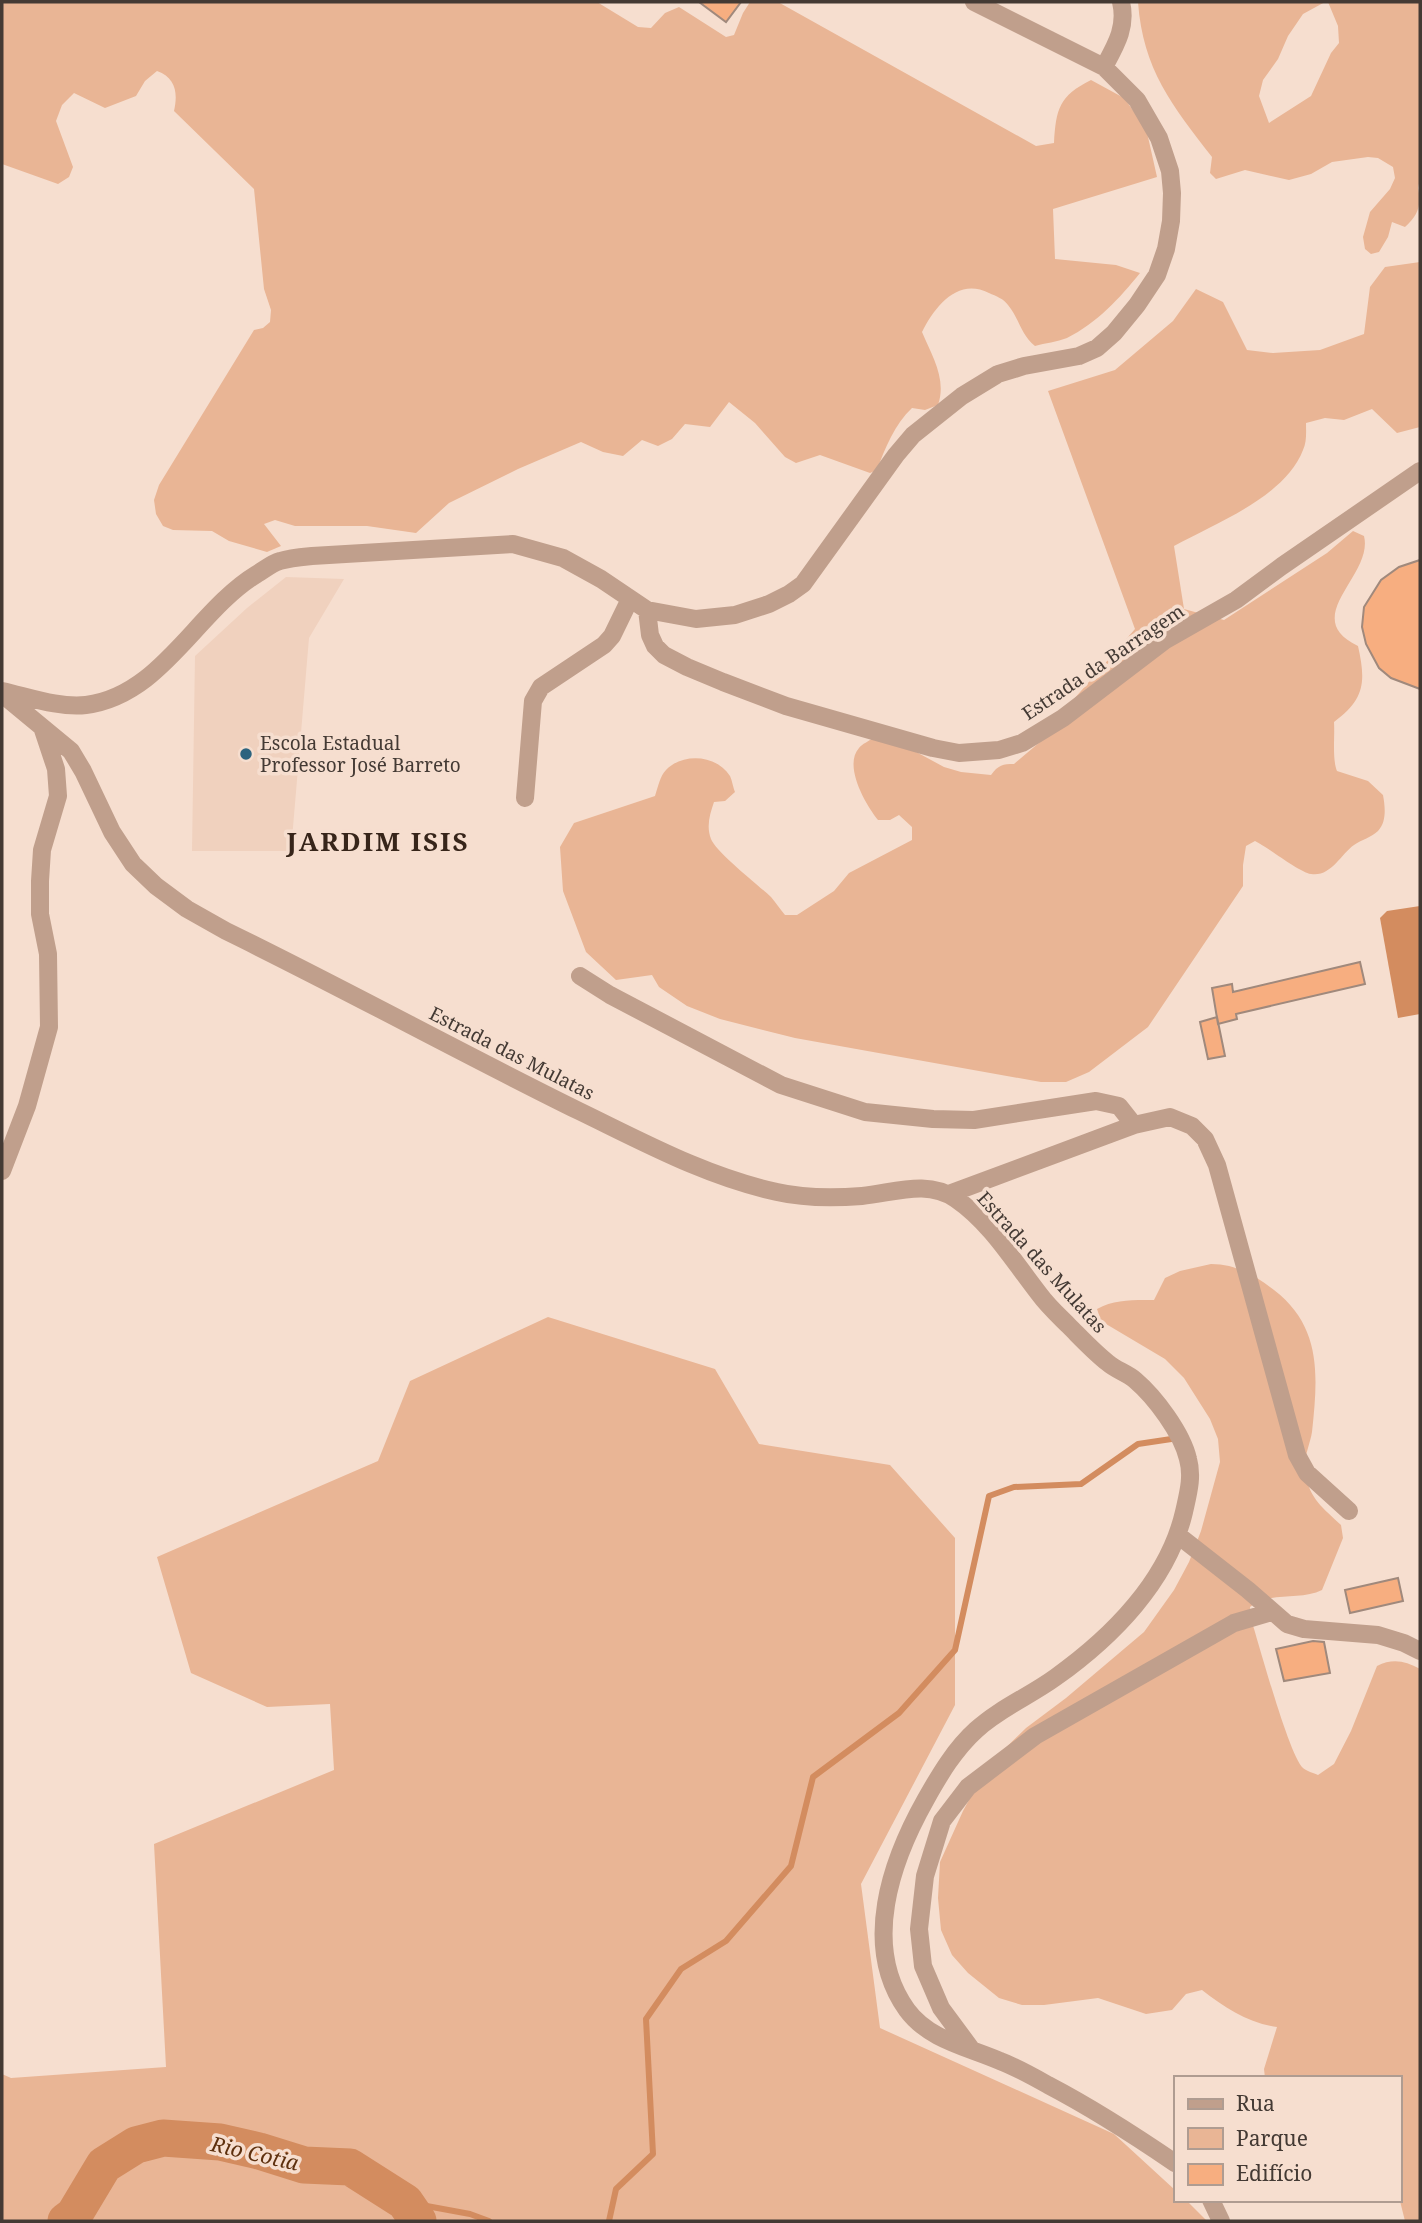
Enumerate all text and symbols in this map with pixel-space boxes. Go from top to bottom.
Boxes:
street label: Estrada da Barragem [1017,598,1189,726]
place label: Escola Estadual Professor José Barreto [260,730,461,778]
marker: Escola Estadual Professor José Barreto [238,746,254,762]
district label: JARDIM ISIS [285,823,470,859]
street label: Estrada das Mulatas [425,1000,599,1106]
street label: Estrada das Mulatas [971,1186,1113,1338]
legend [1174,2076,1401,2202]
text: Rua [1236,2089,1275,2117]
text: Parque [1236,2124,1308,2152]
water label: Rio Cotia [207,2129,302,2177]
text: Edifício [1236,2159,1312,2187]

